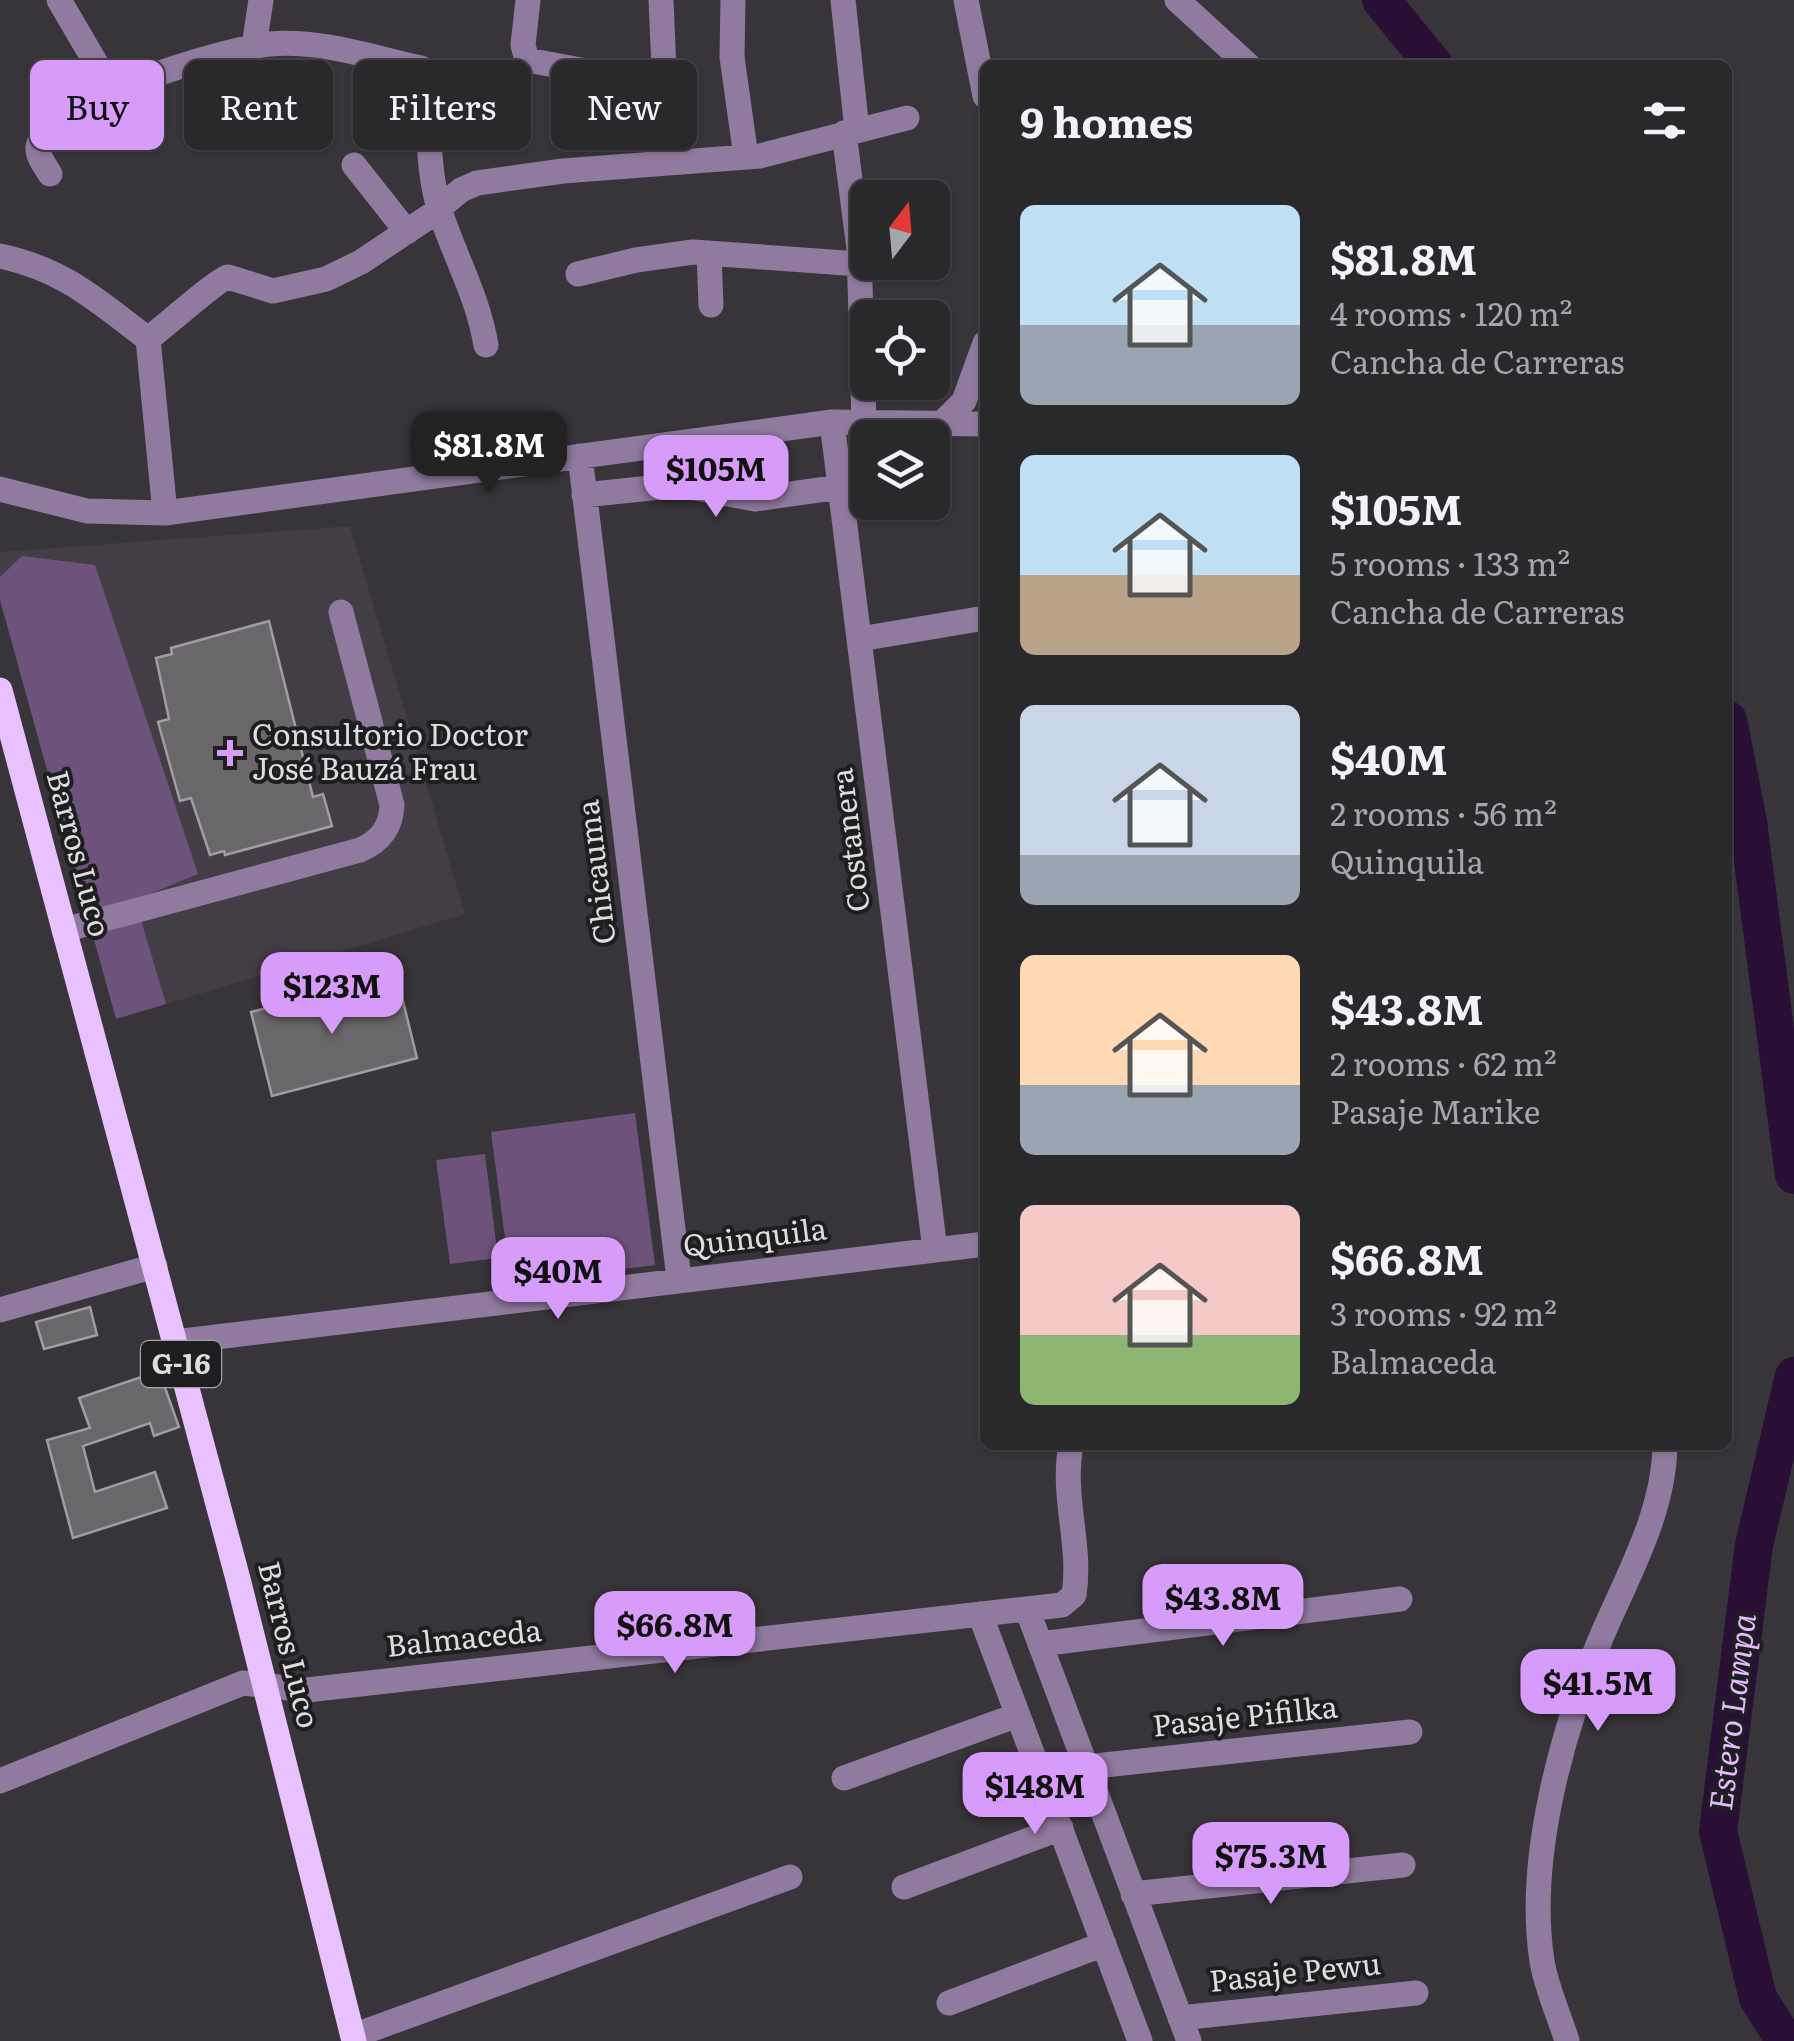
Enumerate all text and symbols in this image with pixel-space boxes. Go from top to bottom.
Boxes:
chip: Buy [30,60,164,150]
chip: Rent [184,60,333,150]
chip: Filters [353,60,531,150]
chip: New [551,60,697,150]
text: 9 homes [1020,89,1193,151]
icon: filters [1637,93,1692,148]
north arrow [850,180,950,280]
map controls [850,180,950,520]
text: $81.8M [1330,226,1477,288]
icon: home [1100,245,1220,365]
text: 4 rooms · 120 m² [1330,288,1573,336]
button: locate [850,300,950,400]
text: Cancha de Carreras [1330,336,1625,384]
pin: $81.8M [408,411,570,496]
text: $81.8M [433,419,545,467]
button: layers [850,420,950,520]
pin: $105M [646,435,786,520]
text: $105M [666,443,766,491]
text: $105M [1330,476,1462,538]
icon: home [1100,495,1220,615]
text: 5 rooms · 133 m² [1330,538,1570,586]
text: Cancha de Carreras [1330,586,1625,634]
place label: Consultorio Doctor José Bauzá Frau [252,711,528,789]
text: $40M [1330,726,1448,788]
marker: Consultorio Doctor José Bauzá Frau [217,740,243,766]
icon: home [1100,745,1220,865]
street label: Barros Luco [38,765,124,941]
street label: Costanera [817,765,879,915]
text: 2 rooms · 56 m² [1330,788,1557,836]
street label: Chicauma [563,797,625,947]
text: Quinquila [1330,836,1484,884]
pin: $123M [262,952,402,1037]
text: $123M [283,960,381,1008]
text: $43.8M [1330,976,1484,1038]
icon: home [1100,995,1220,1115]
text: 2 rooms · 62 m² [1330,1038,1557,1086]
text: Pasaje Marike [1330,1086,1540,1134]
street label: Quinquila [680,1204,830,1266]
text: $66.8M [1330,1226,1484,1288]
pin: $40M [499,1237,617,1322]
text: $40M [513,1245,603,1293]
icon: home [1100,1245,1220,1365]
text: 3 rooms · 92 m² [1330,1288,1557,1336]
text: Balmaceda [1330,1336,1496,1384]
road number: G-16 [141,1341,221,1387]
street label: Barros Luco [249,1556,333,1732]
pin: $43.8M [1142,1564,1304,1649]
text: $43.8M [1164,1572,1282,1620]
pin: $66.8M [594,1591,756,1676]
text: $66.8M [616,1599,734,1647]
street label: Balmaceda [384,1606,544,1666]
water label: Estero Lampa [1694,1610,1766,1813]
pin: $41.5M [1517,1649,1679,1734]
text: $41.5M [1542,1657,1654,1705]
street label: Pasaje Pifilka [1150,1682,1340,1746]
pin: $148M [965,1752,1105,1837]
text: $148M [985,1760,1085,1808]
pin: $75.3M [1190,1822,1352,1907]
text: $75.3M [1214,1830,1328,1878]
street label: Pasaje Pewu [1207,1939,1383,2001]

